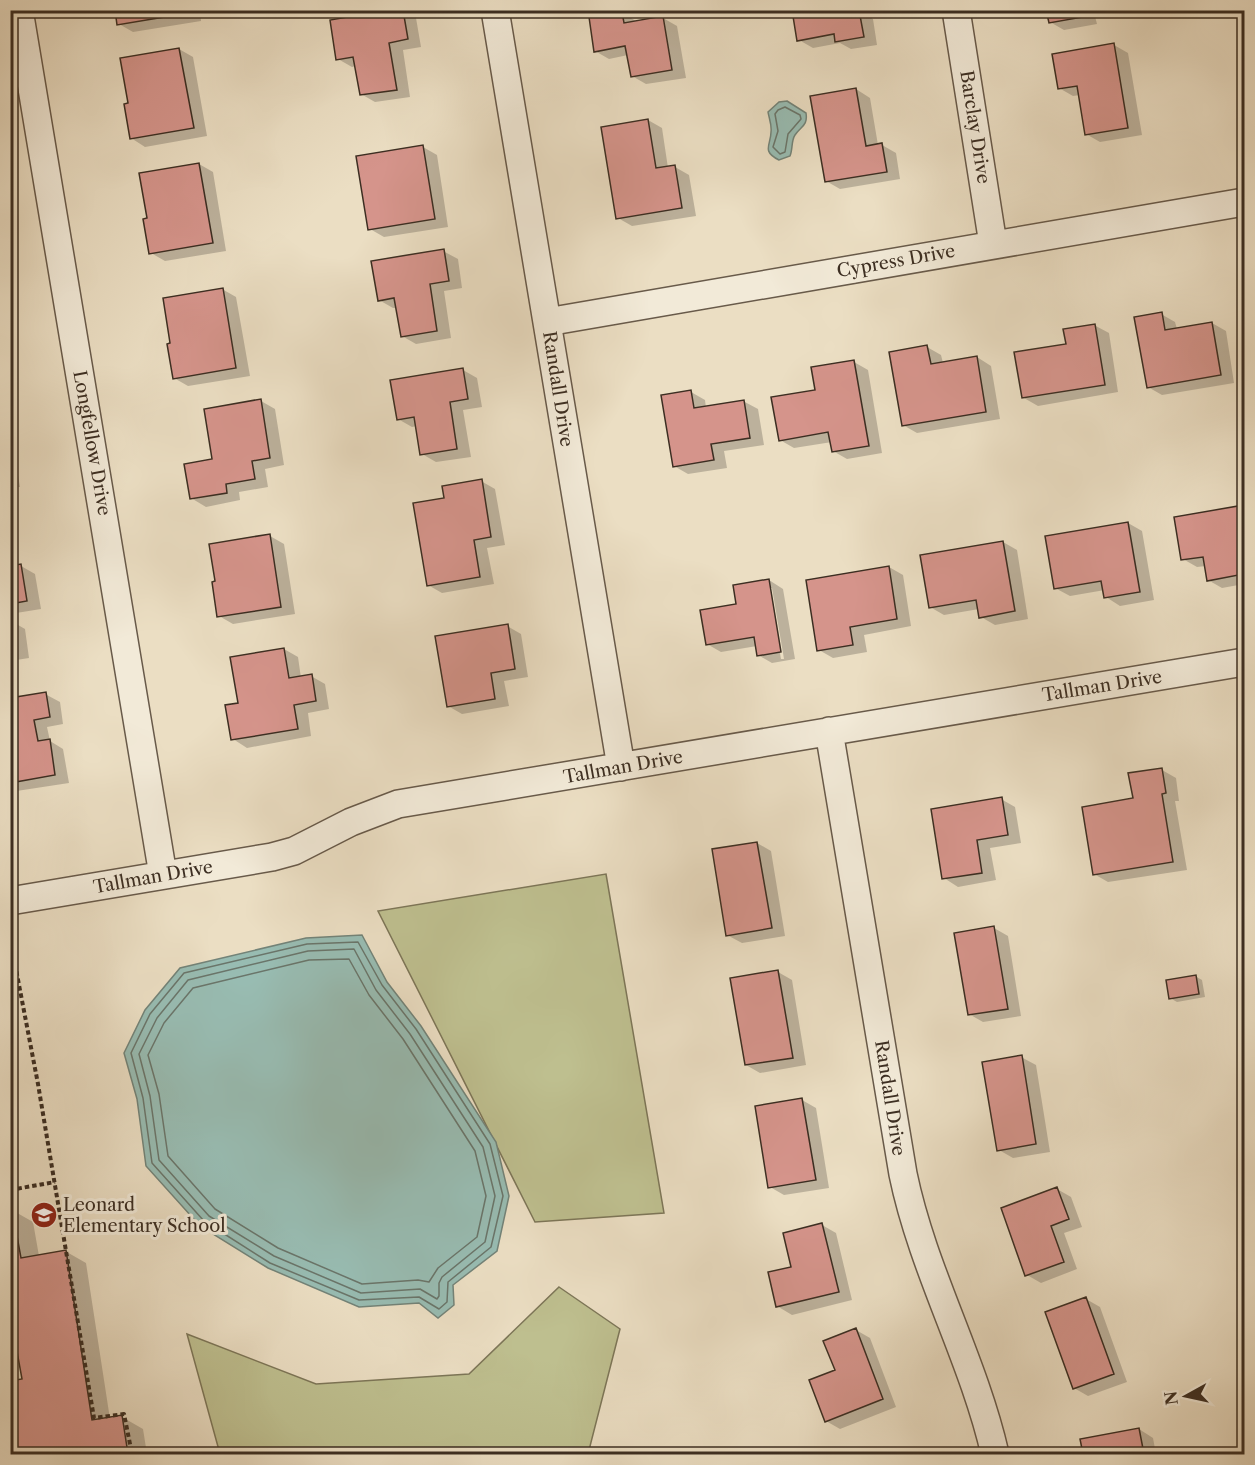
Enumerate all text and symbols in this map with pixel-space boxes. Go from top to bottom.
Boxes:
street label: Barclay Drive [955,69,995,185]
street label: Cypress Drive [835,240,957,282]
street label: Randall Drive [538,330,578,448]
street label: Longfellow Drive [68,369,116,517]
street label: Tallman Drive [1041,666,1163,706]
street label: Tallman Drive [561,746,685,788]
street label: Tallman Drive [91,856,215,898]
street label: Randall Drive [870,1039,910,1157]
place label: Leonard Elementary School [63,1194,226,1237]
school or university icon: Leonard Elementary School [29,1200,59,1230]
north arrow [1156,1366,1216,1426]
text: N [1160,1390,1182,1406]

